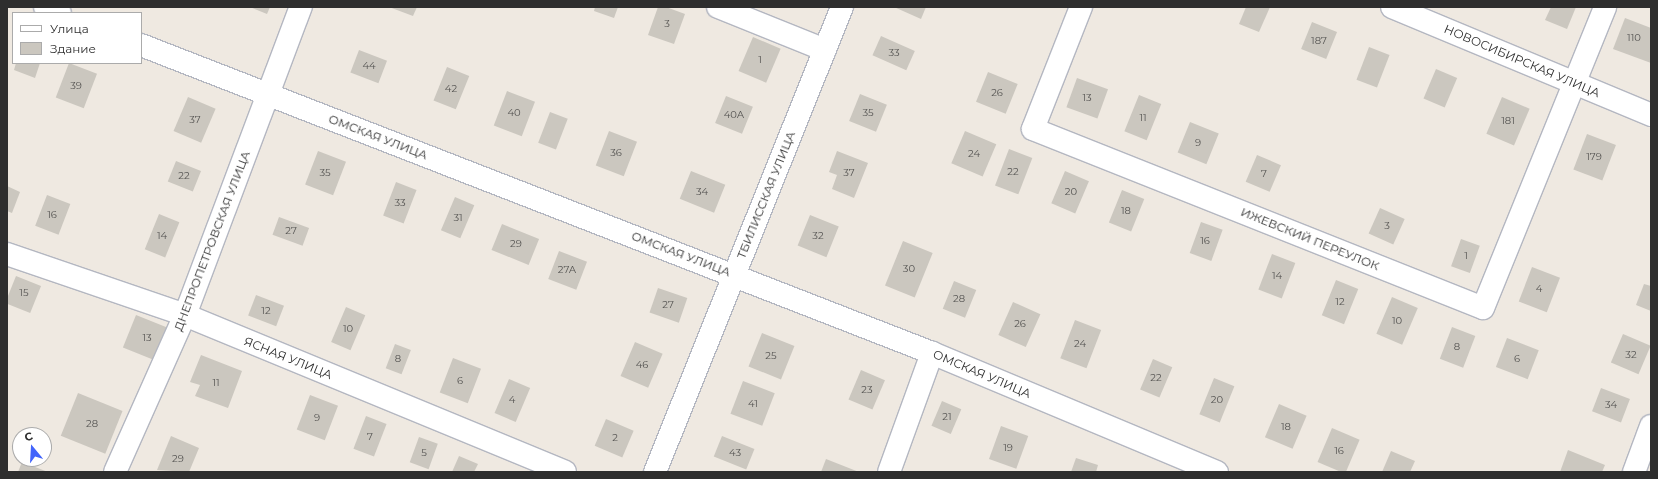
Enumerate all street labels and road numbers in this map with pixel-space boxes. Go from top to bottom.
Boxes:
street label: НОВОСИБИРСКАЯ УЛИЦА [1442,22,1602,100]
street label: ОМСКАЯ УЛИЦА [326,111,430,163]
street label: ТБИЛИССКАЯ УЛИЦА [734,129,798,261]
street label: ДНЕПРОПЕТРОВСКАЯ УЛИЦА [171,149,253,333]
street label: ИЖЕВСКИЙ ПЕРЕУЛОК [1239,205,1381,273]
street label: ОМСКАЯ УЛИЦА [629,228,733,280]
street label: ЯСНАЯ УЛИЦА [242,334,334,382]
street label: ОМСКАЯ УЛИЦА [931,347,1033,401]

